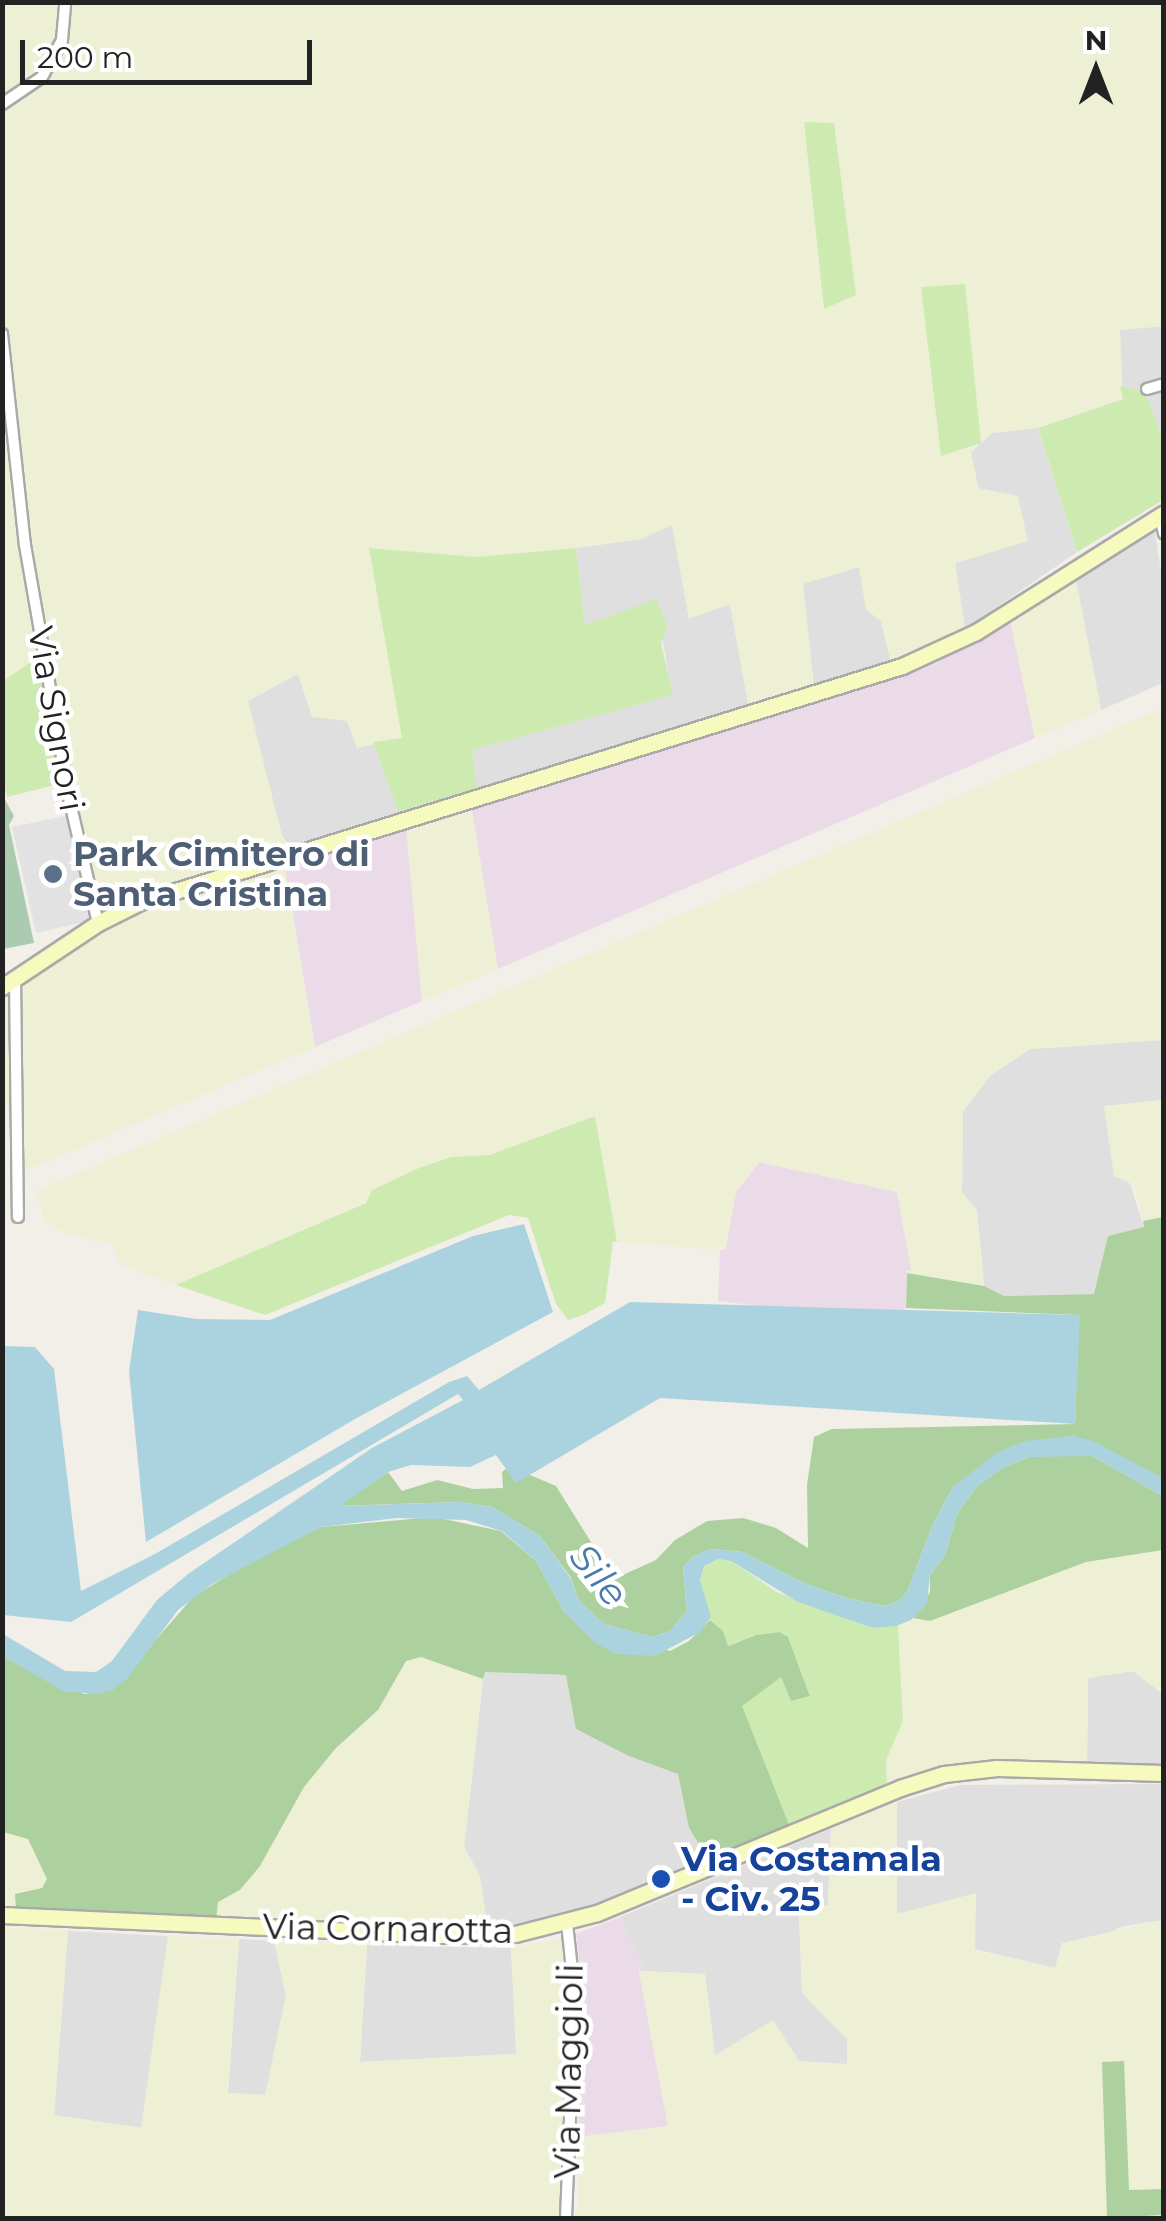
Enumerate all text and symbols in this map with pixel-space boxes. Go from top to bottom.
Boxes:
scale bar [25,20,318,82]
north arrow [1046,20,1146,120]
text: N [1085,23,1107,57]
text: 200 m [37,39,133,76]
street label: Via Signori [19,623,93,815]
place label: Park Cimitero di Santa Cristina [73,833,370,915]
marker: Park Cimitero di Santa Cristina [42,863,64,885]
water label: Sile [560,1535,638,1615]
place label: Via Costamala - Civ. 25 [681,1838,942,1920]
marker: Via Costamala - Civ. 25 [650,1868,672,1890]
street label: Via Cornarotta [262,1906,514,1952]
street label: Via Maggioli [546,1963,592,2179]

